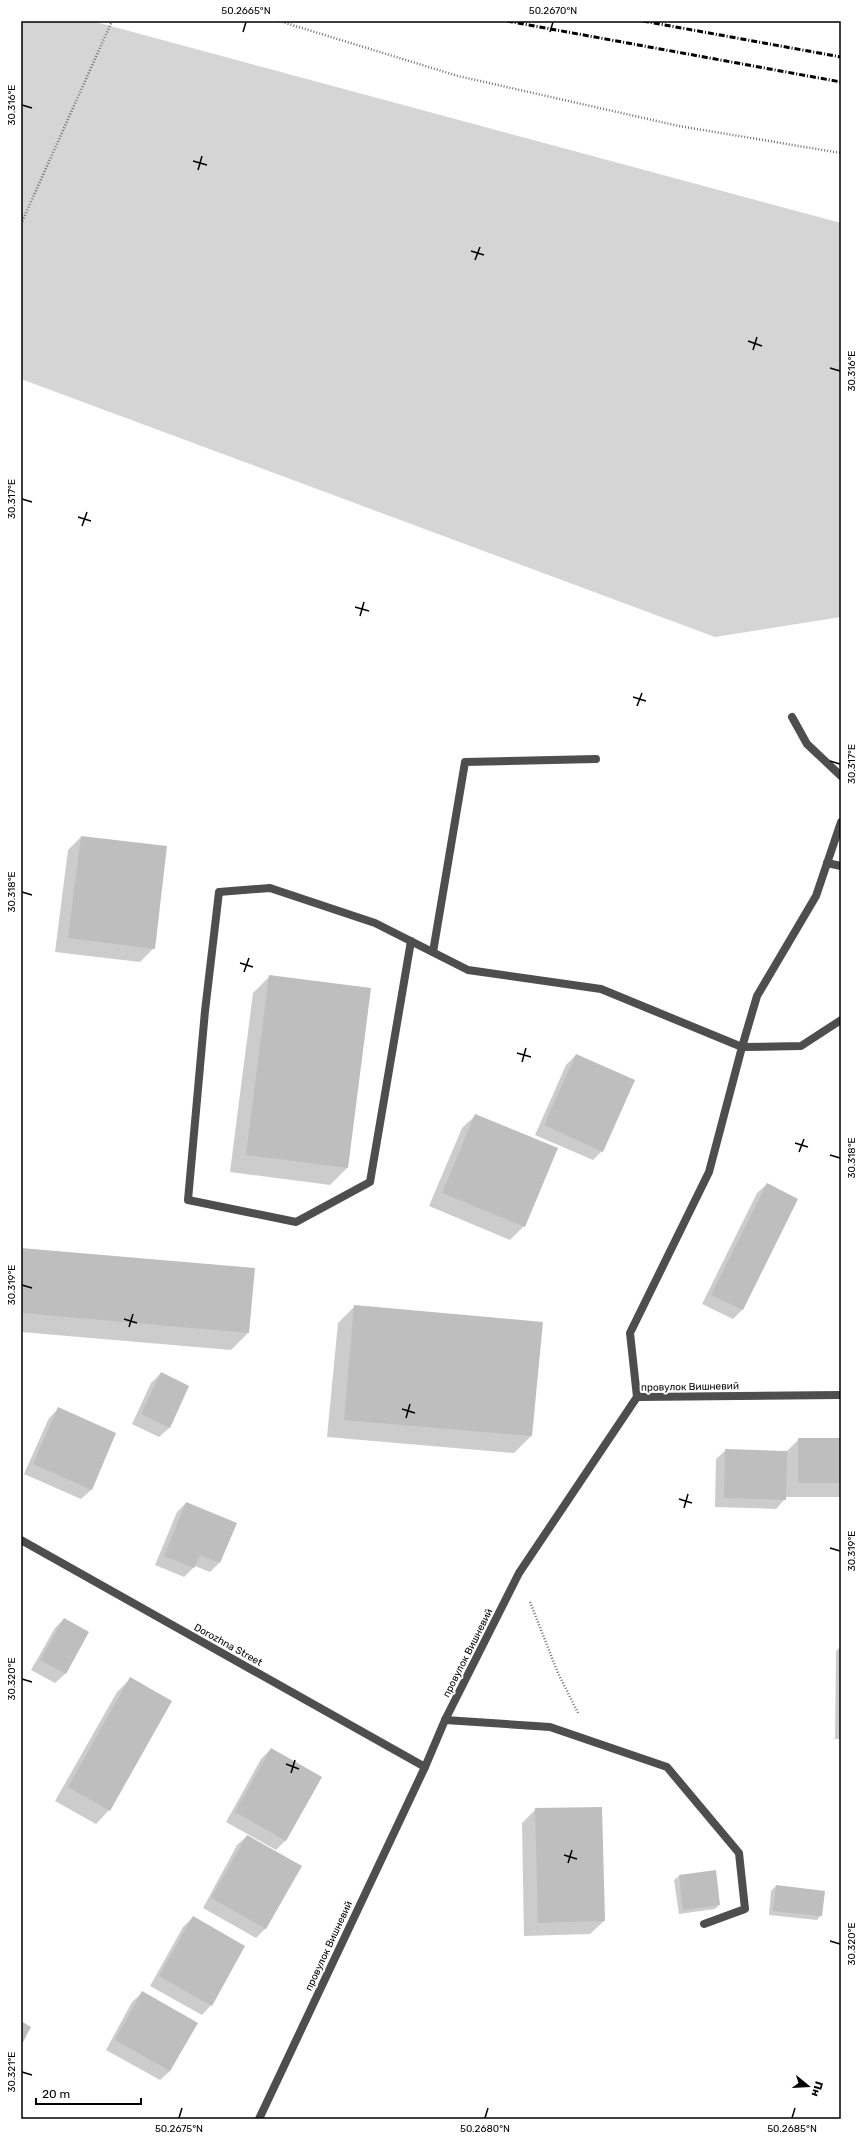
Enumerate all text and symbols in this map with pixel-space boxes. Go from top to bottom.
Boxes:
text: 50.2665°N [221,5,271,17]
text: 50.2670°N [529,5,577,17]
text: 30.316°E [6,85,18,125]
text: 30.316°E [846,351,858,391]
text: 30.317°E [6,479,18,519]
text: 30.317°E [846,744,858,784]
text: 30.318°E [6,871,18,913]
text: 30.318°E [846,1137,858,1179]
text: 30.319°E [6,1265,18,1305]
street label: провулок Вишневий [641,1380,739,1394]
text: 30.319°E [846,1531,858,1571]
street label: провулок Вишневий [440,1607,496,1699]
street label: Dorozhna Street [192,1621,264,1669]
text: 30.320°E [6,1658,18,1700]
street label: провулок Вишневий [303,1899,355,1993]
text: 30.320°E [846,1923,858,1965]
text: 30.321°E [6,2052,18,2092]
north arrow [788,2066,828,2106]
scale bar [36,2080,141,2106]
text: Пн [809,2080,826,2098]
text: 20 m [42,2087,70,2101]
text: 50.2675°N [155,2123,203,2135]
text: 50.2680°N [460,2123,510,2135]
text: 50.2685°N [767,2123,817,2135]

